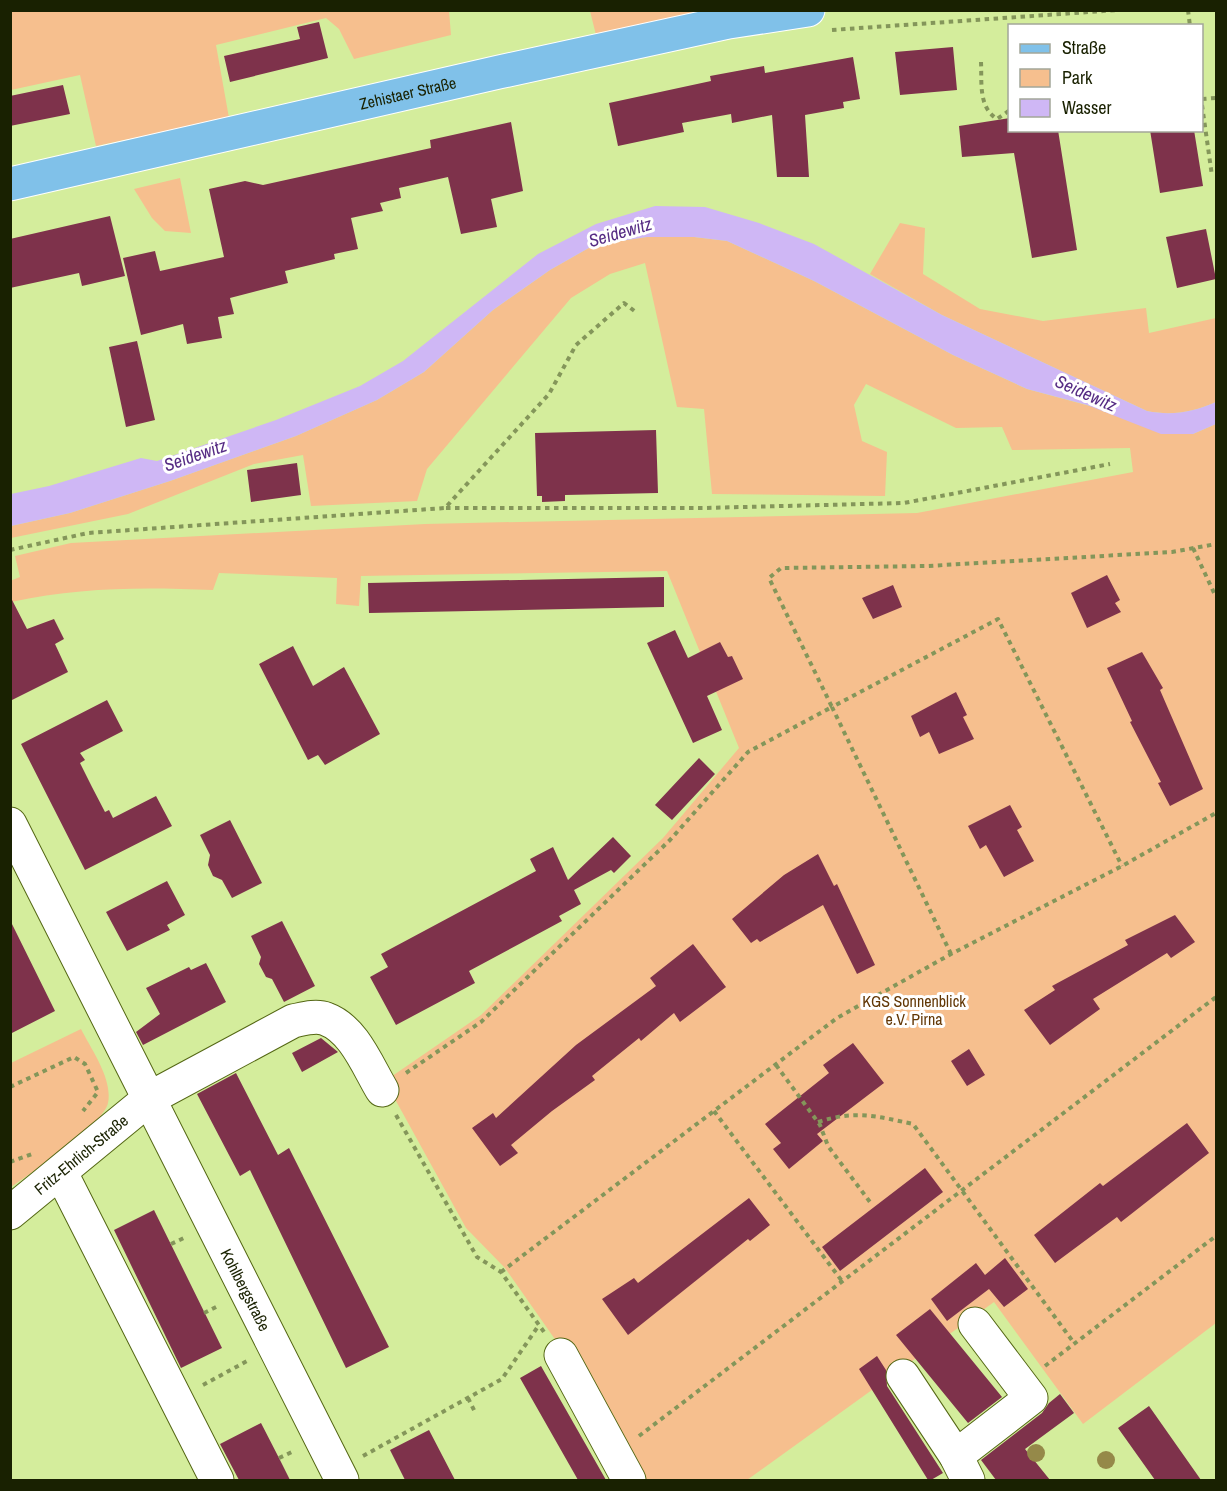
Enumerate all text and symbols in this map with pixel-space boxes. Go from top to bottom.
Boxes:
legend [1008,24,1203,132]
text: Straße [1062,35,1106,60]
text: Park [1062,65,1093,90]
street label: Zehistaer Straße [357,71,458,115]
text: Wasser [1062,95,1112,120]
water label: Seidewitz [585,211,655,253]
water label: Seidewitz [1051,368,1121,418]
water label: Seidewitz [160,432,230,477]
park label: KGS Sonnenblick e.V. Pirna [862,990,966,1030]
street label: Fritz-Ehrlich-Straße [30,1110,133,1200]
street label: Kohlbergstraße [216,1245,276,1335]

